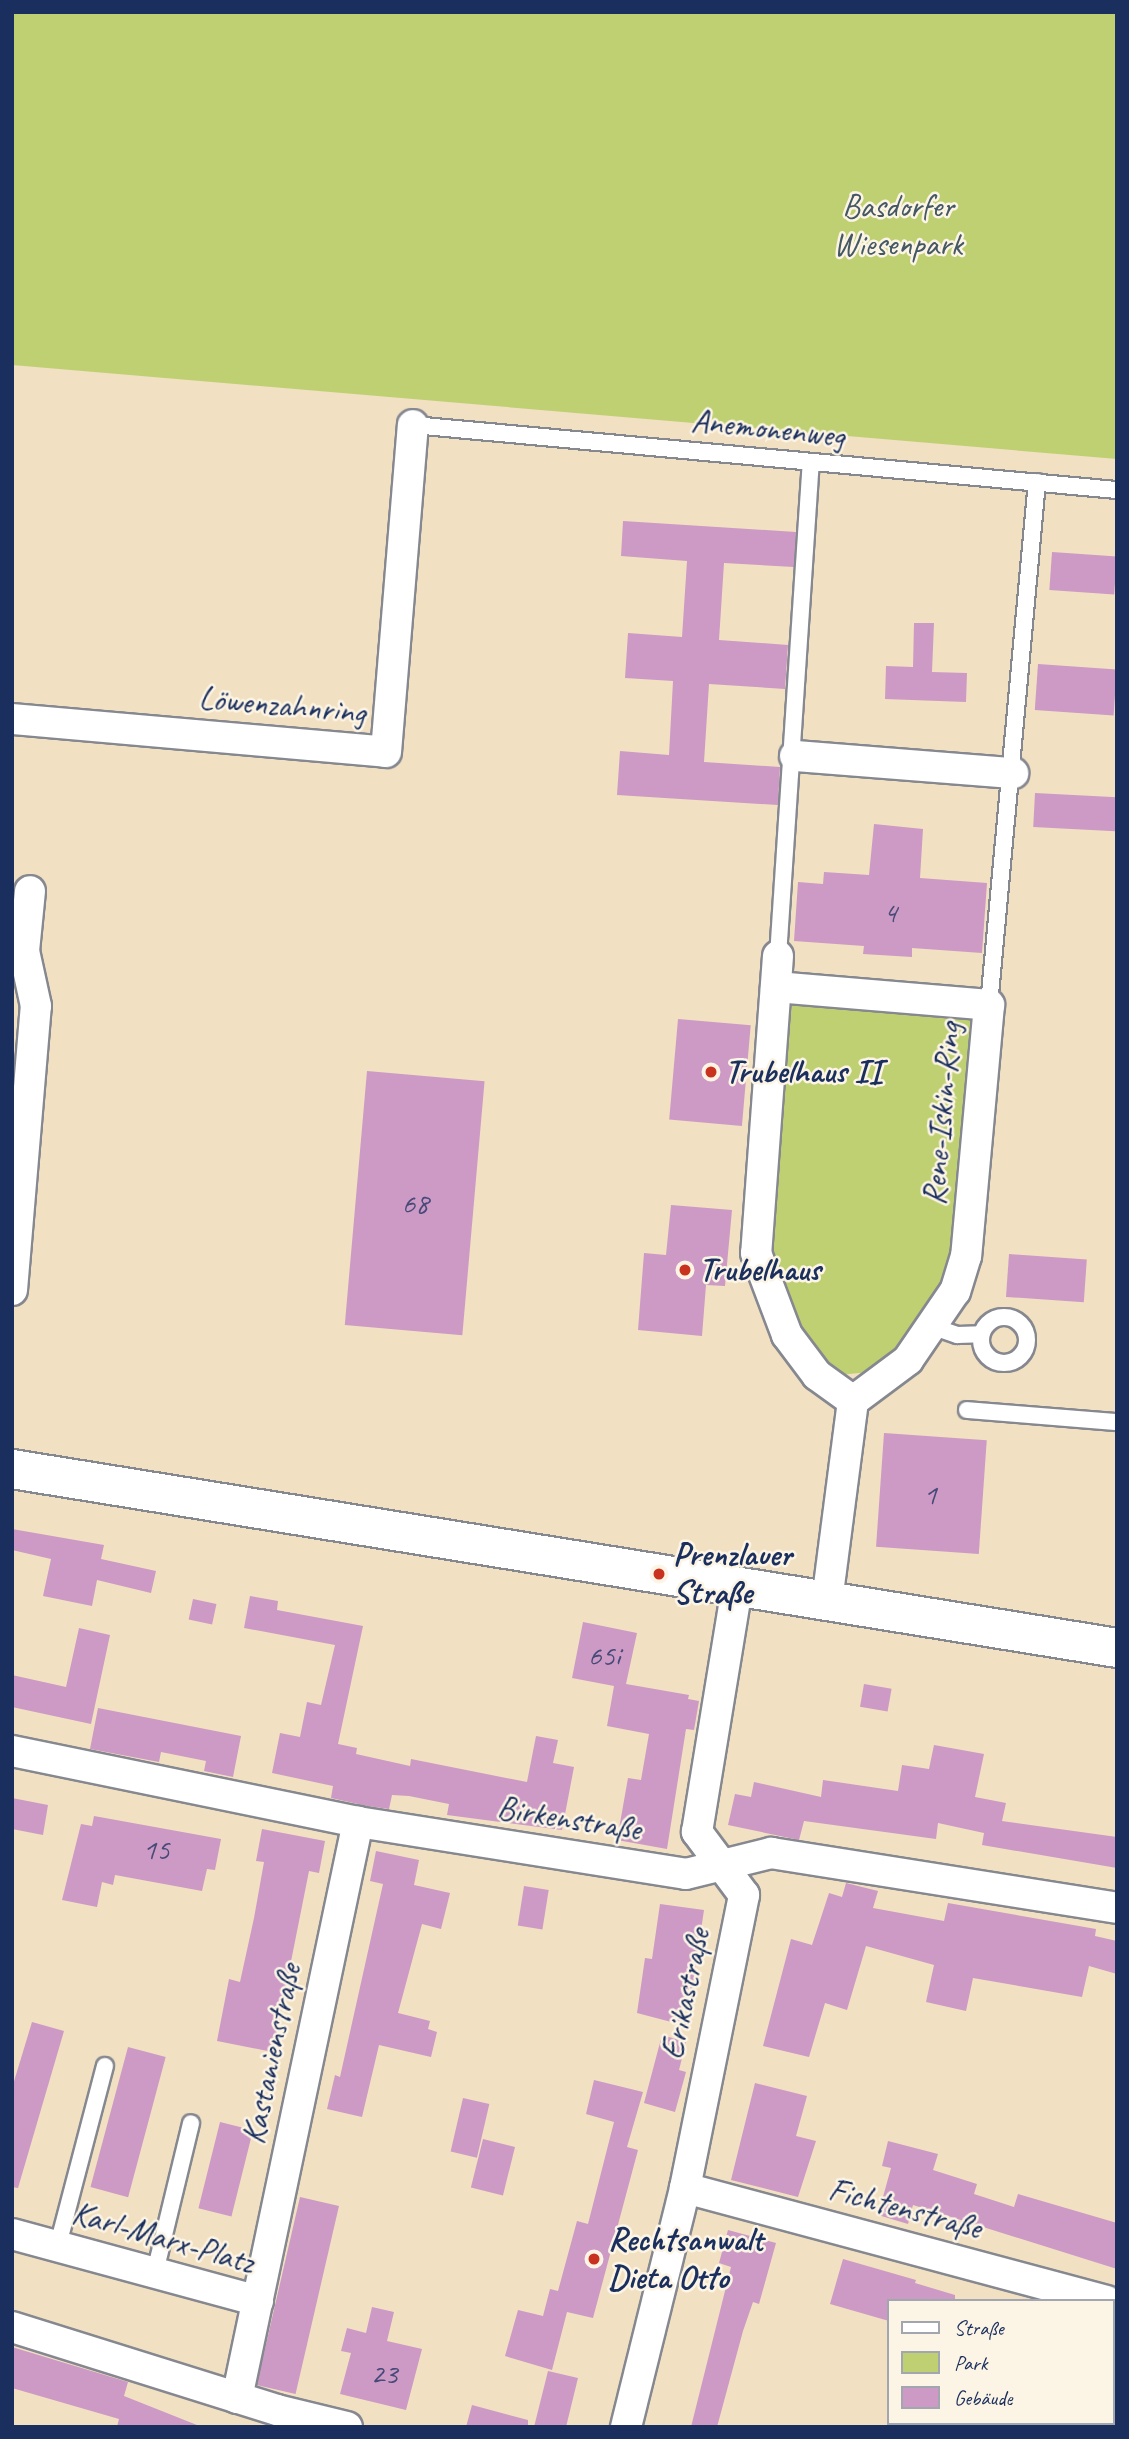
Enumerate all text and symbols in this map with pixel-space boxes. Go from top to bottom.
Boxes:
park label: Basdorfer Wiesenpark [833,187,963,265]
street label: Anemonenweg [690,401,846,457]
street label: Löwenzahnring [197,679,367,733]
house number: 4 [883,894,897,930]
street label: Rene-Iskin-Ring [914,1021,970,1207]
place label: Trubelhaus II [725,1052,882,1092]
marker: Trubelhaus II [703,1064,719,1080]
house number: 68 [402,1185,428,1221]
place label: Trubelhaus [699,1250,820,1290]
marker: Trubelhaus [677,1262,693,1278]
house number: 1 [923,1476,937,1512]
place label: Prenzlauer Straße [673,1535,791,1613]
marker: Prenzlauer Straße [651,1566,667,1582]
house number: 65i [588,1637,620,1673]
street label: Birkenstraße [494,1788,644,1850]
house number: 15 [143,1831,169,1867]
street label: Erikastraße [653,1925,719,2063]
street label: Kastanienstraße [234,1961,310,2147]
street label: Fichtenstraße [824,2170,986,2248]
street label: Karl-Marx-Platz [68,2193,258,2283]
place label: Rechtsanwalt Dieta Otto [608,2220,763,2298]
marker: Rechtsanwalt Dieta Otto [586,2251,602,2267]
legend [888,2299,1115,2425]
text: Straße [954,2315,1004,2341]
text: Park [954,2350,987,2376]
house number: 23 [371,2355,397,2391]
text: Gebäude [954,2385,1012,2411]

